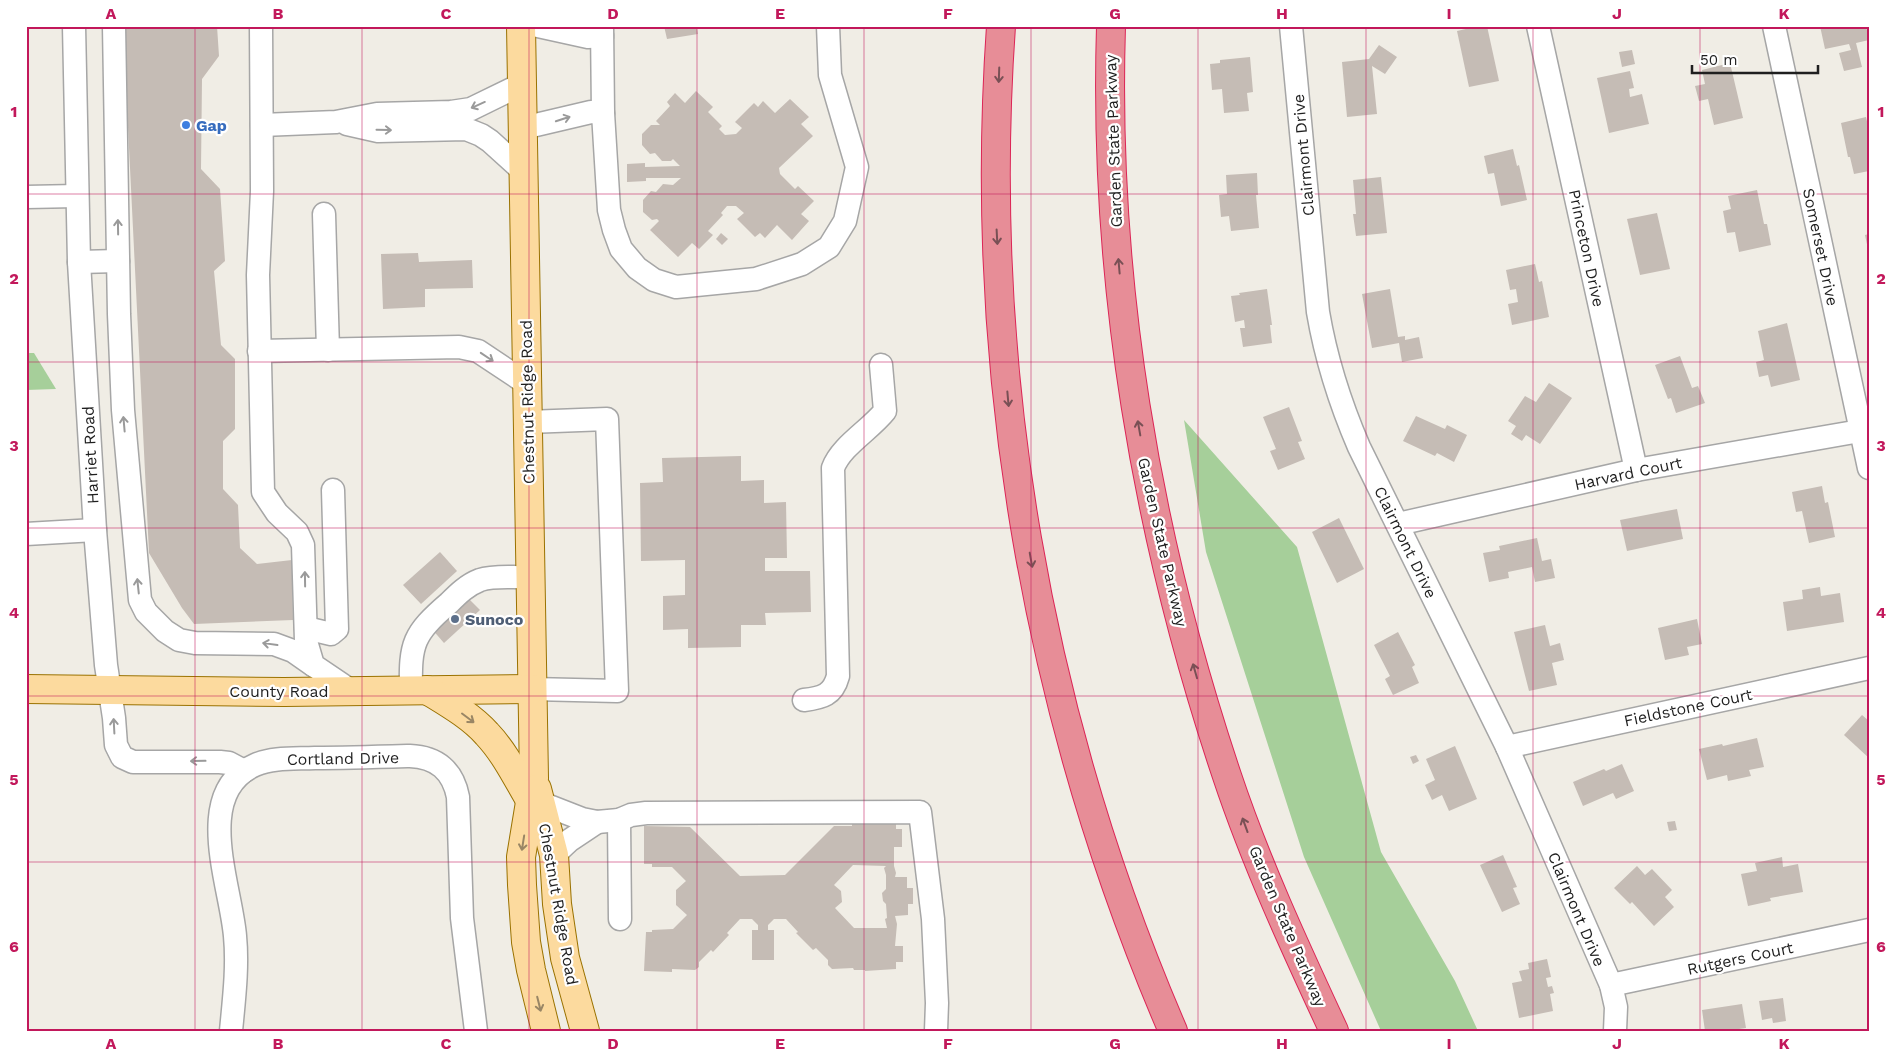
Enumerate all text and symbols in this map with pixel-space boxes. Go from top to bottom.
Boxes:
text: A [106,4,117,23]
text: B [273,4,284,23]
text: C [441,4,452,23]
text: D [607,4,619,23]
text: E [775,4,785,23]
text: F [943,4,953,23]
text: G [1109,4,1121,23]
text: H [1276,4,1288,23]
text: I [1446,4,1452,23]
text: J [1612,4,1622,23]
text: K [1778,4,1790,23]
scale bar [1692,42,1819,74]
text: 50 m [1700,51,1737,69]
street label: Garden State Parkway [1101,53,1126,228]
one-way arrow [994,67,1003,83]
street label: Clairmont Drive [1289,93,1318,217]
one-way arrow [471,101,486,111]
text: 1 [11,102,17,121]
text: 1 [1878,102,1884,121]
one-way arrow [555,113,571,123]
place label: Gap [196,116,227,135]
marker: Gap [180,119,192,131]
one-way arrow [376,125,392,135]
street label: Somerset Drive [1799,186,1842,308]
street label: Princeton Drive [1565,188,1608,309]
one-way arrow [113,219,122,235]
one-way arrow [993,229,1002,245]
one-way arrow [1114,259,1124,275]
text: 2 [9,269,19,288]
text: 2 [1876,269,1886,288]
street label: Chestnut Ridge Road [517,320,538,484]
one-way arrow [480,352,494,362]
one-way arrow [1004,391,1013,407]
street label: Harriet Road [78,405,103,505]
one-way arrow [120,417,129,433]
one-way arrow [1133,420,1143,436]
text: 3 [9,436,19,455]
text: 3 [1876,436,1886,455]
street label: Harvard Court [1573,453,1684,494]
street label: Garden State Parkway [1134,456,1191,629]
street label: Clairmont Drive [1370,483,1441,601]
one-way arrow [1027,552,1037,568]
one-way arrow [300,572,310,588]
one-way arrow [133,579,143,595]
text: 4 [9,603,19,622]
text: 4 [1876,603,1886,622]
place label: Sunoco [465,610,524,629]
marker: Sunoco [449,613,461,625]
one-way arrow [262,639,278,649]
one-way arrow [1189,664,1199,680]
street label: County Road [229,682,329,701]
street label: Fieldstone Court [1622,685,1754,730]
one-way arrow [461,712,474,723]
one-way arrow [110,719,119,735]
street label: Cortland Drive [287,748,399,769]
one-way arrow [190,757,206,766]
text: 5 [9,770,19,789]
text: 5 [1876,770,1886,789]
one-way arrow [1240,818,1249,834]
street label: Chestnut Ridge Road [535,822,582,987]
one-way arrow [518,835,528,851]
street label: Garden State Parkway [1245,843,1330,1010]
street label: Clairmont Drive [1544,849,1609,969]
text: 6 [9,937,19,956]
text: 6 [1876,937,1886,956]
street label: Rutgers Court [1685,938,1795,979]
one-way arrow [535,996,544,1012]
text: A [106,1034,117,1053]
text: B [273,1034,284,1053]
text: C [441,1034,452,1053]
text: D [607,1034,619,1053]
text: E [775,1034,785,1053]
text: F [943,1034,953,1053]
text: G [1109,1034,1121,1053]
text: H [1276,1034,1288,1053]
text: I [1446,1034,1452,1053]
text: J [1612,1034,1622,1053]
text: K [1778,1034,1790,1053]

